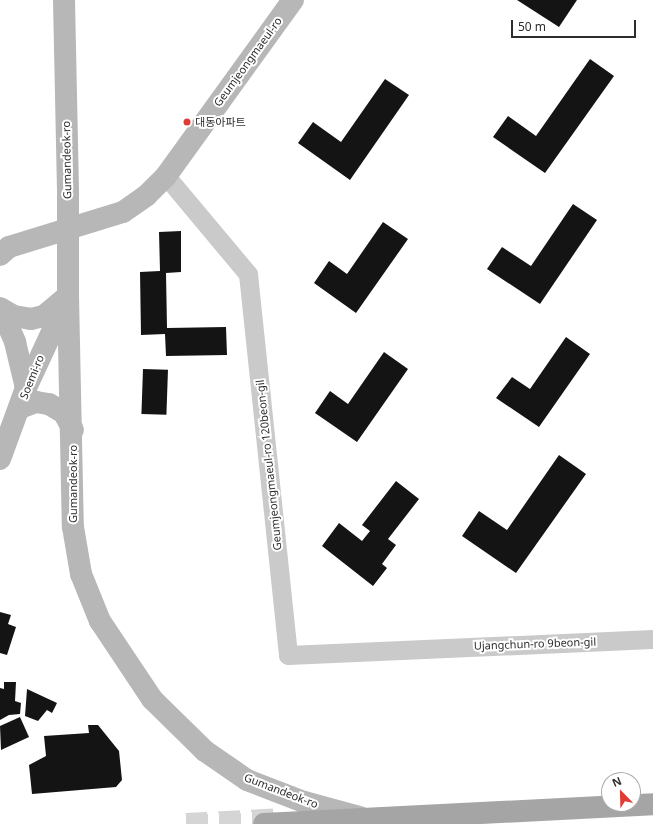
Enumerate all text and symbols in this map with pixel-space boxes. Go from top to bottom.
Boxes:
scale bar [513,12,638,38]
street label: Geumjeongmaeul-ro [211,15,285,109]
text: 50 m [518,18,546,35]
place label: 대동아파트 [195,115,246,129]
marker: 대동아파트 [182,117,192,127]
street label: Gumandeok-ro [60,121,74,199]
street label: Soemi-ro [17,353,47,401]
street label: Geumjeongmaeul-ro 120beon-gil [253,379,285,551]
street label: Gumandeok-ro [66,445,80,523]
street label: Ujangchun-ro 9beon-gil [474,635,596,653]
street label: Gumandeok-ro [242,771,320,811]
north arrow [601,772,641,812]
text: N [609,773,624,790]

